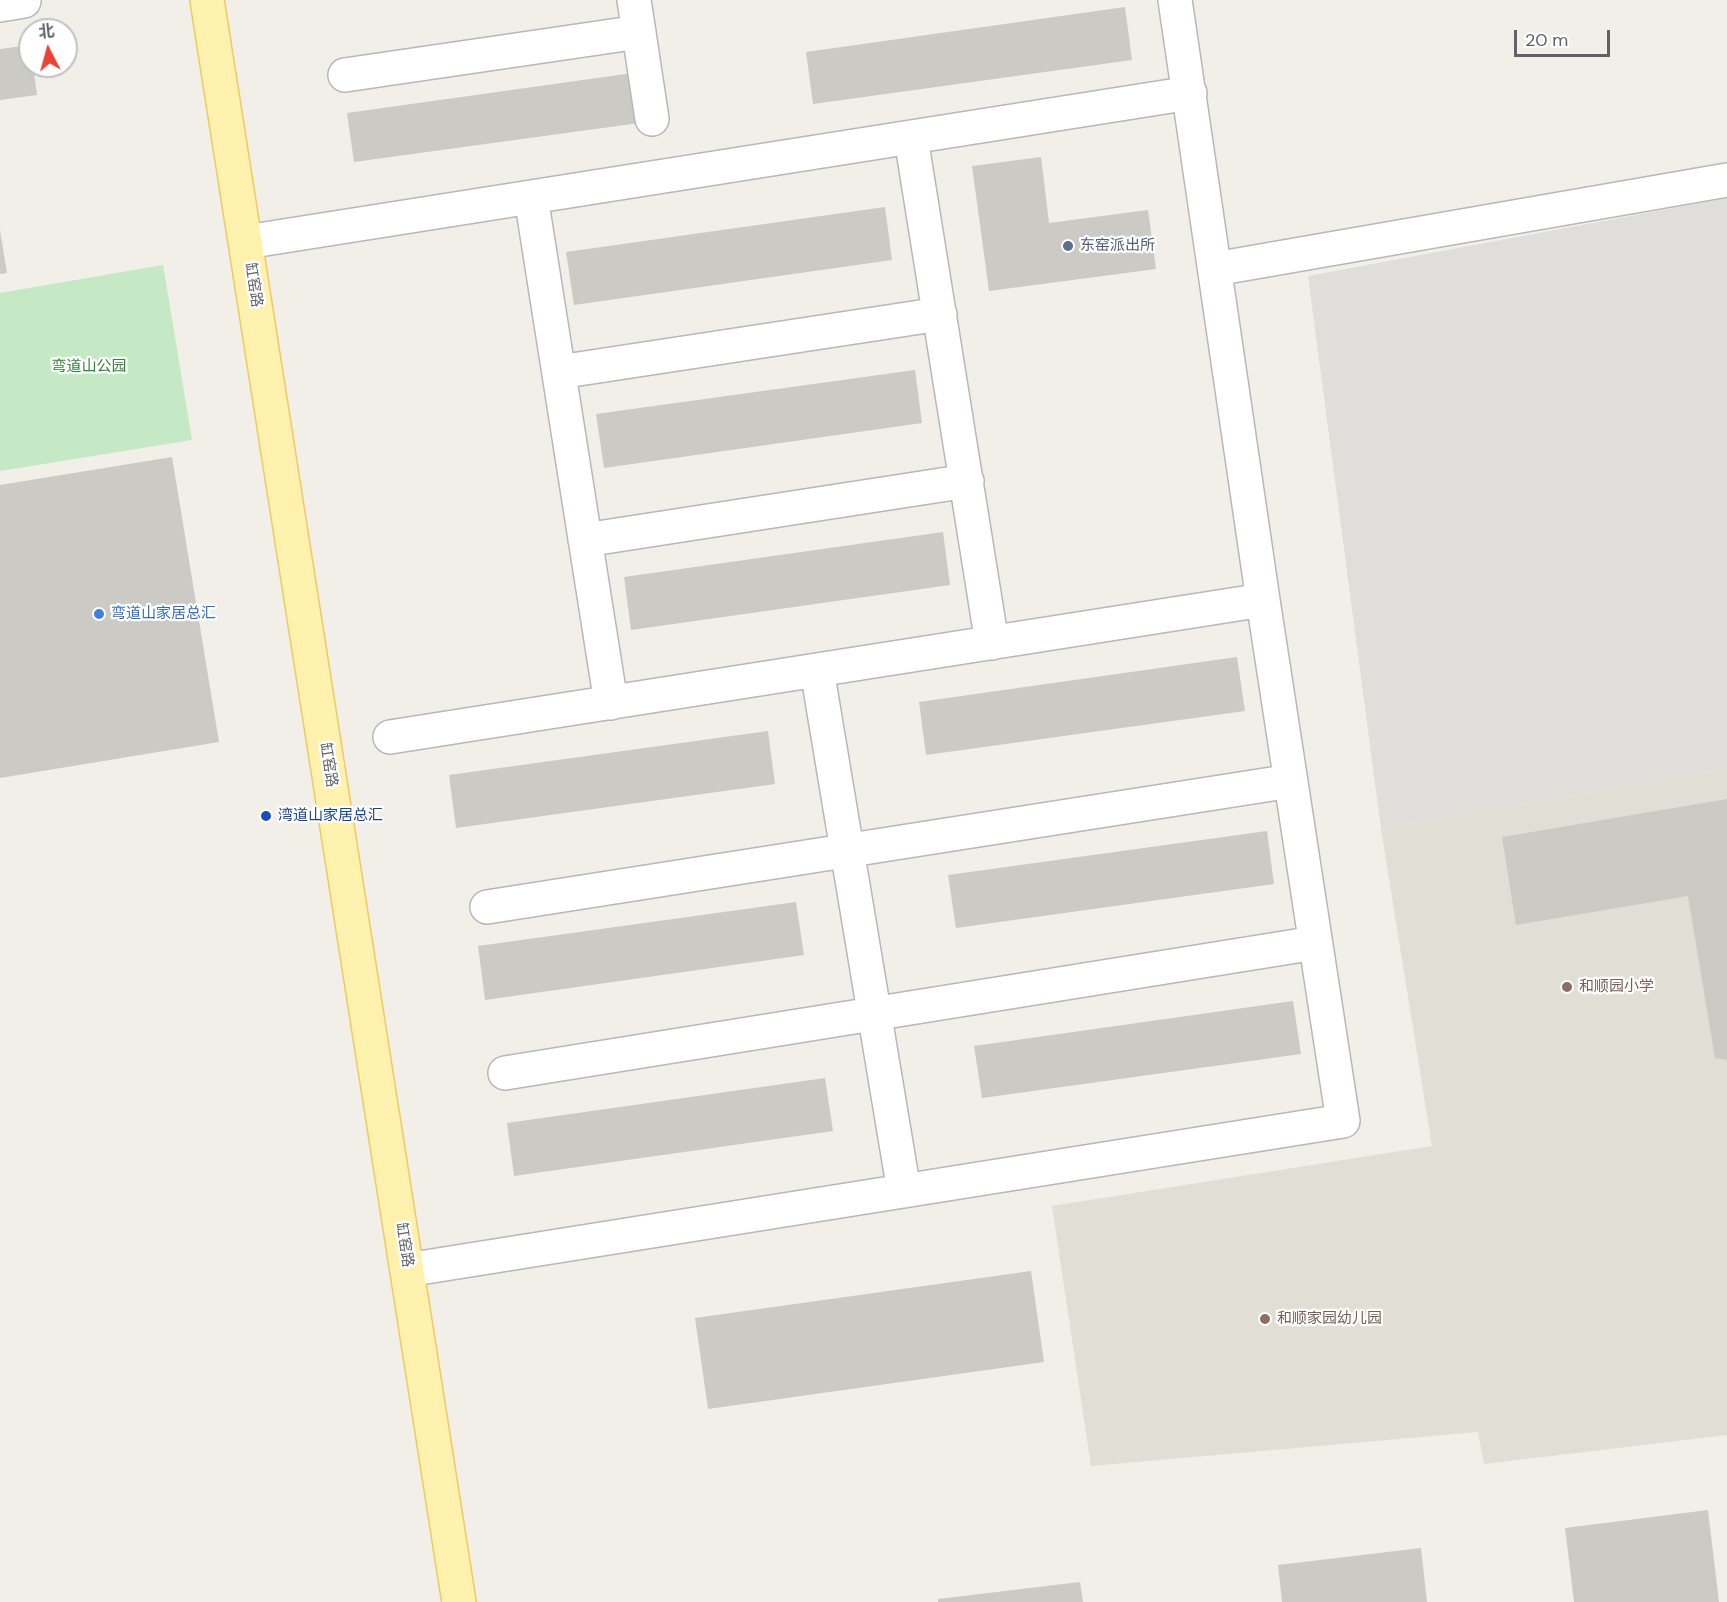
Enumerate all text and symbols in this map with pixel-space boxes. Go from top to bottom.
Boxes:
north arrow [18,18,78,78]
scale bar [1517,18,1613,56]
text: 北 [37,20,55,43]
text: 20 m [1525,28,1568,52]
place label: 东窑派出所 [1080,237,1155,255]
marker: 东窑派出所 [1061,239,1075,253]
street label: 缸窑路 [241,261,265,309]
park label: 弯道山公园 [52,358,126,376]
place label: 弯道山家居总汇 [111,605,216,623]
marker: 弯道山家居总汇 [92,607,106,621]
street label: 缸窑路 [316,741,340,789]
place label: 湾道山家居总汇 [278,807,383,825]
marker: 湾道山家居总汇 [259,809,273,823]
place label: 和顺园小学 [1579,978,1654,996]
marker: 和顺园小学 [1560,980,1574,994]
street label: 缸窑路 [392,1221,416,1269]
place label: 和顺家园幼儿园 [1277,1310,1382,1328]
marker: 和顺家园幼儿园 [1258,1312,1272,1326]

